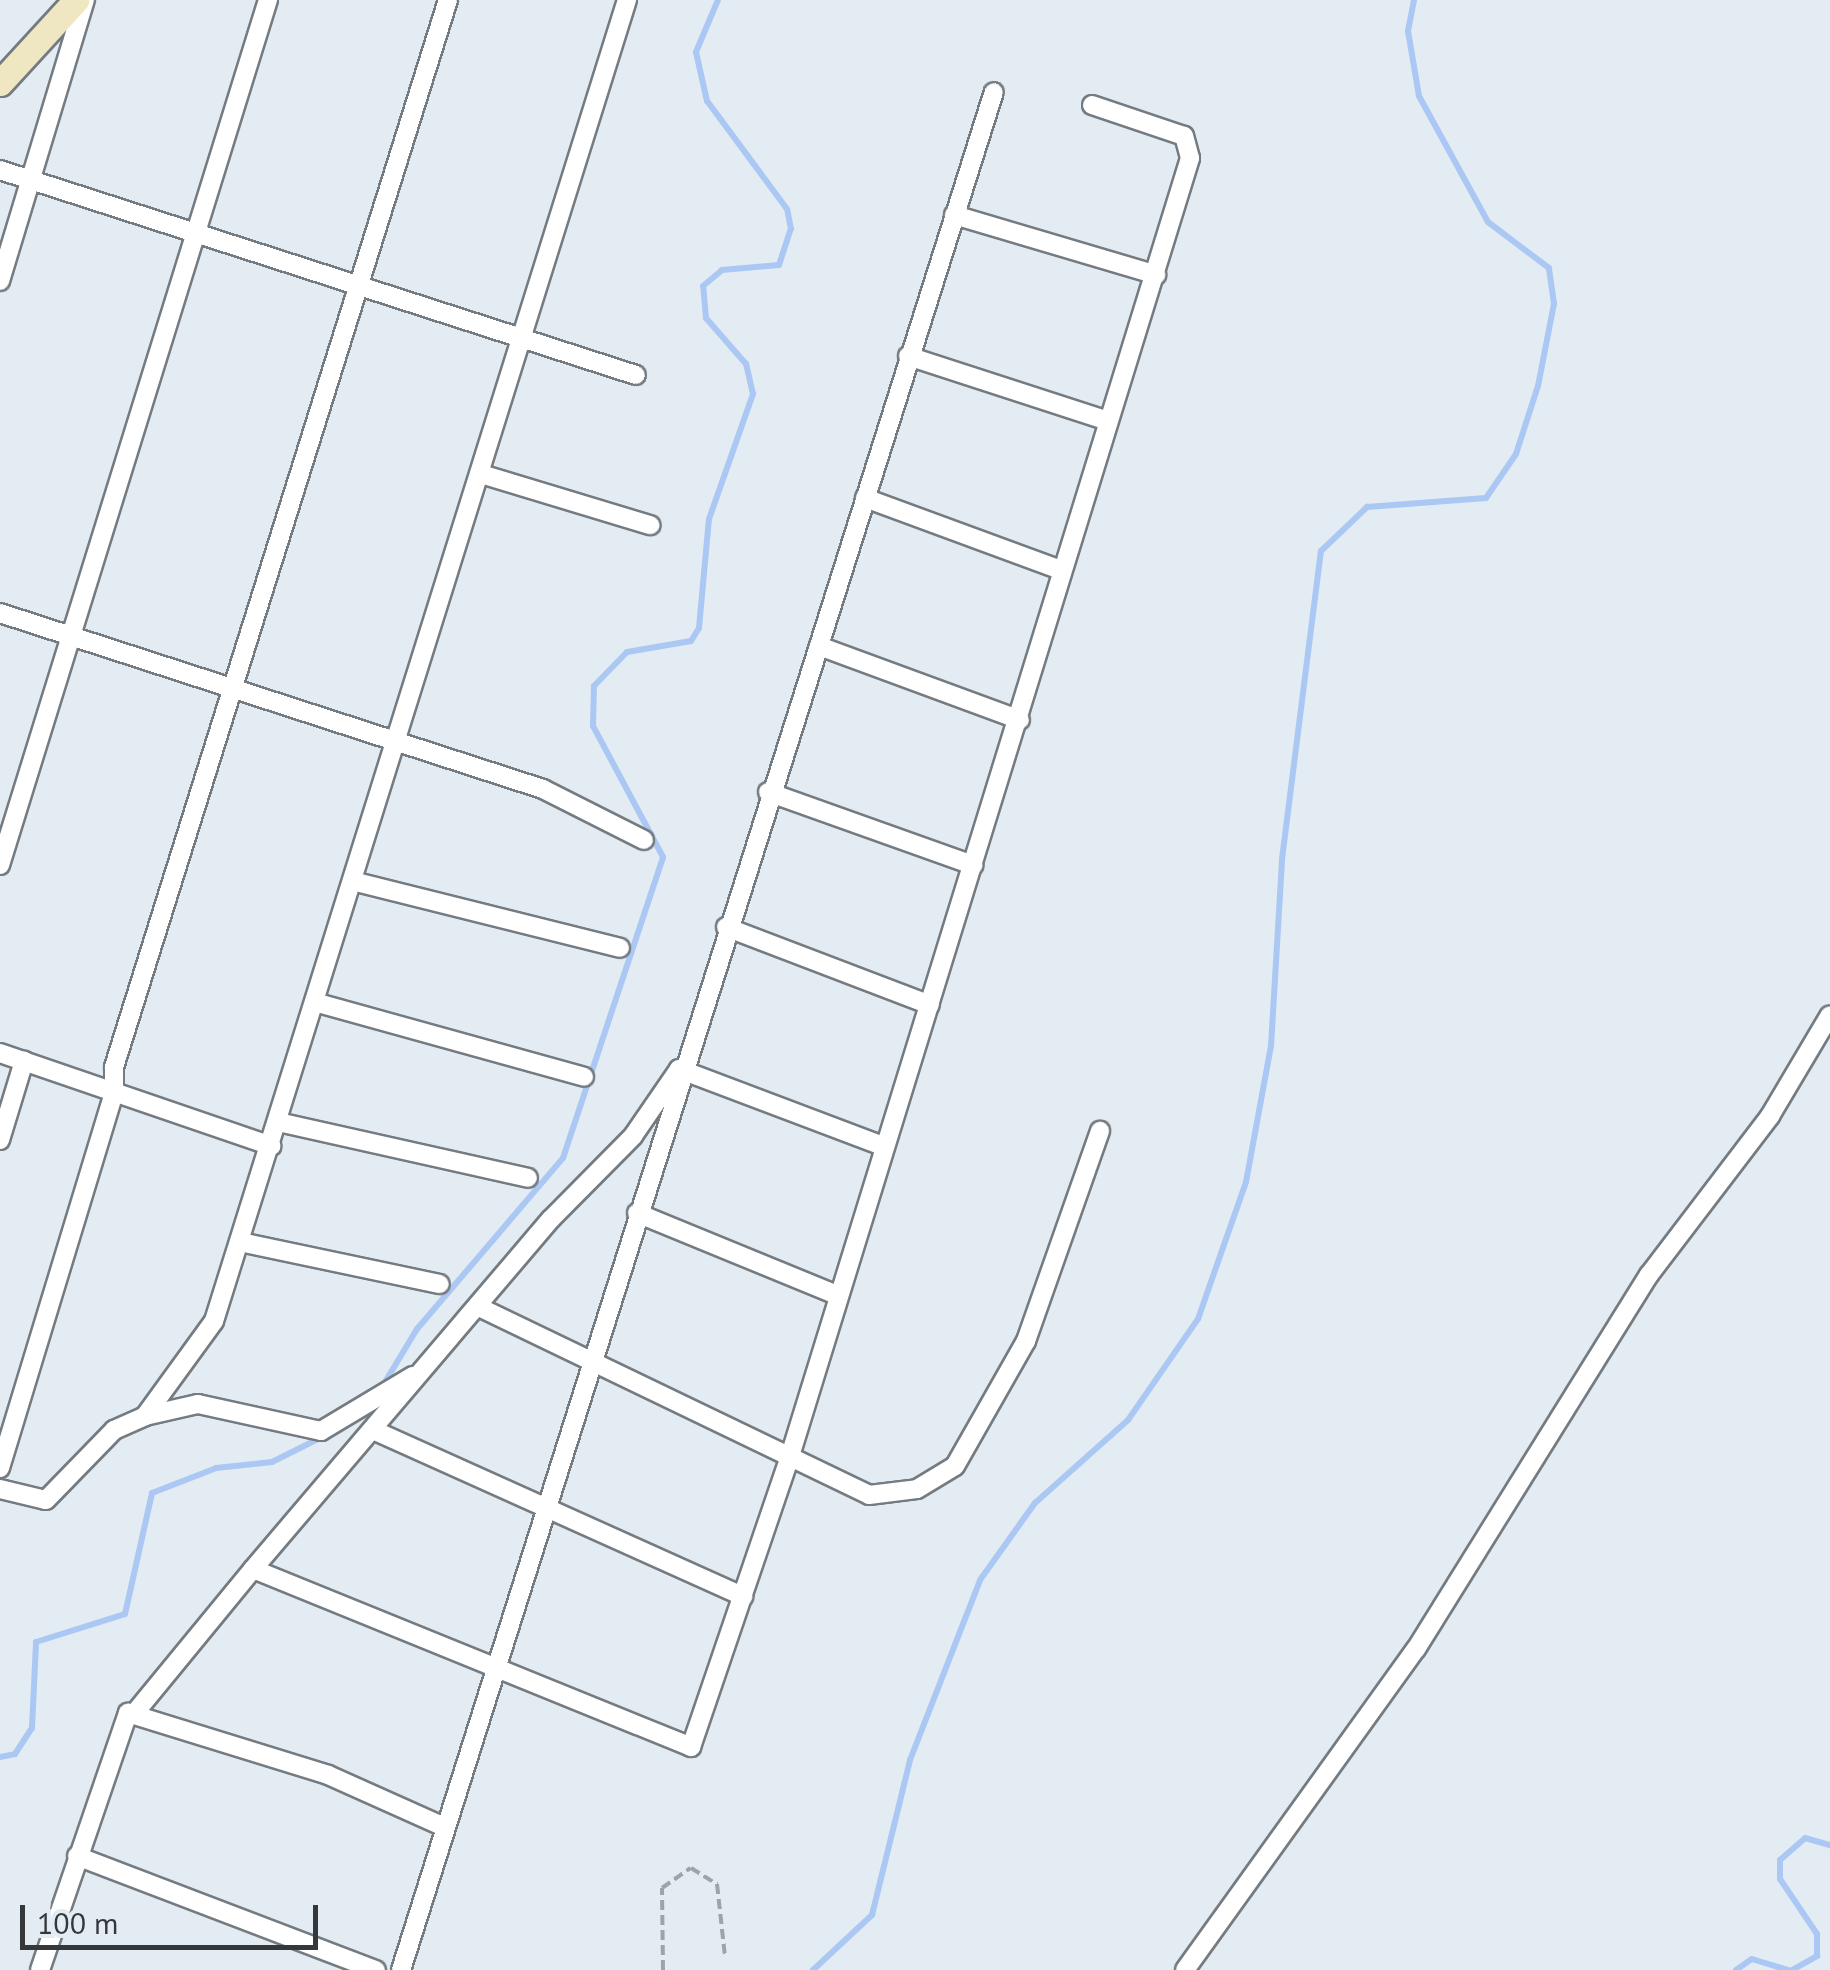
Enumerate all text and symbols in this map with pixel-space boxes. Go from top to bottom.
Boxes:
scale bar [25,1885,322,1947]
text: 100 m [37,1903,118,1942]

